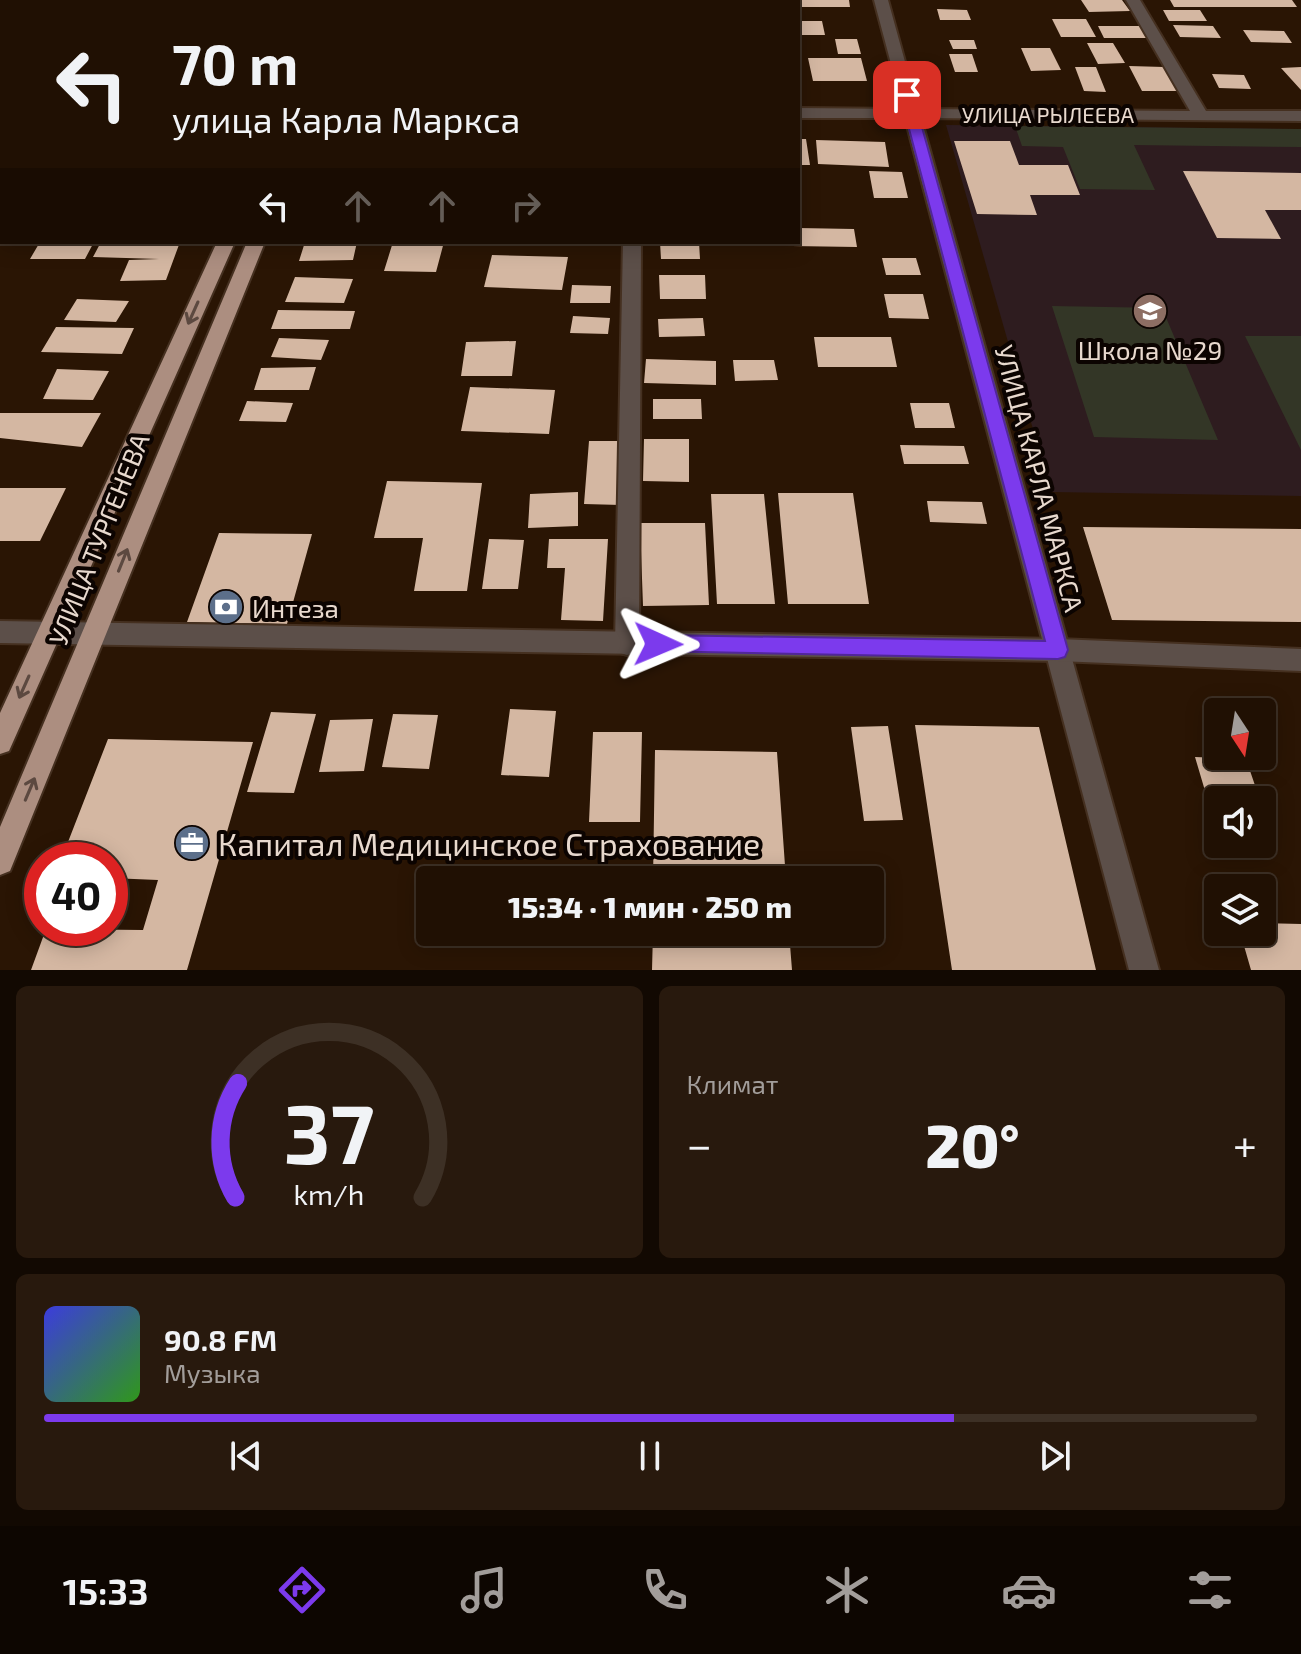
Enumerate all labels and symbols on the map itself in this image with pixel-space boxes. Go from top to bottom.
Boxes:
pin [873,61,941,129]
street label: УЛИЦА РЫЛЕЕВА [962,101,1135,127]
school or university icon: Школа №29 [1131,292,1169,330]
one-way arrow [185,300,200,325]
place label: Школа №29 [1078,334,1222,365]
street label: УЛИЦА КАРЛА МАРКСА [989,341,1091,615]
street label: УЛИЦА ТУРГЕНЕВА [41,429,155,649]
one-way arrow [117,548,131,573]
bank icon: Интеза [207,588,245,626]
place label: Интеза [252,592,339,623]
position arrow [616,602,700,686]
one-way arrow [16,674,31,699]
north arrow [1204,698,1276,770]
one-way arrow [24,777,38,802]
office icon: Капитал Медицинское Страхование [173,824,211,862]
place label: Капитал Медицинское Страхование [218,824,760,862]
speed limit sign: 40 [24,842,128,946]

